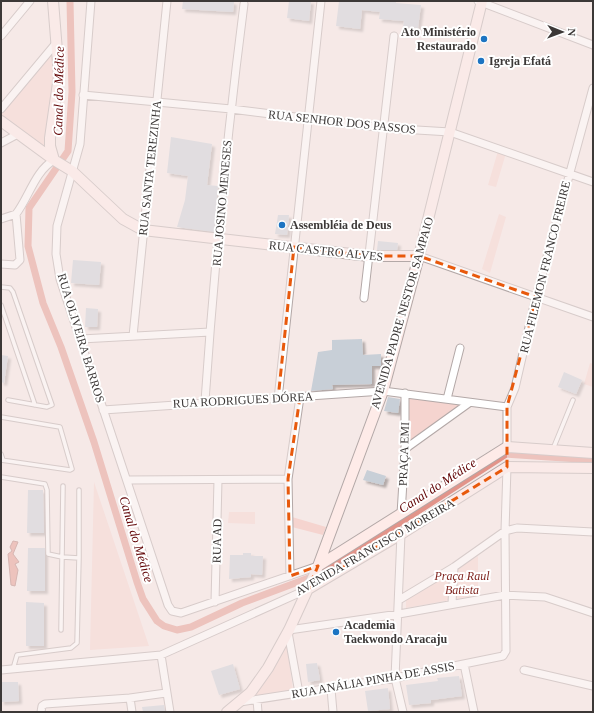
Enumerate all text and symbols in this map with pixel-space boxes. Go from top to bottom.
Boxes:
north arrow [542,12,582,52]
place label: Ato Ministério Restaurado [401,25,476,53]
text: N [566,28,578,36]
marker: Ato Ministério Restaurado [479,34,489,44]
water label: Canal do Médice [50,46,67,136]
place label: Igreja Efatá [489,54,551,68]
marker: Igreja Efatá [476,56,486,66]
street label: RUA SANTA TEREZINHA [136,99,164,236]
street label: RUA SENHOR DOS PASSOS [267,107,417,137]
street label: RUA JOSINO MENESES [210,139,234,267]
street label: RUA FILEMON FRANCO FREIRE [517,179,573,355]
street label: AVENIDA PADRE NESTOR SAMPAIO [368,215,436,411]
place label: Assembléia de Deus [290,218,392,232]
marker: Assembléia de Deus [277,220,287,230]
street label: RUA CASTRO ALVES [268,238,384,264]
street label: RUA OLIVEIRA BARROS [55,272,107,404]
street label: RUA RODRIGUES DÓREA [172,389,314,411]
street label: PRAÇA EMI [396,422,412,486]
water label: Canal do Médice [396,455,479,516]
water label: Canal do Médice [116,494,157,584]
street label: AVENIDA FRANCISCO MOREIRA [293,495,457,598]
street label: RUA AD [210,518,224,563]
park label: Praça Raul Batista [434,569,490,597]
place label: Academia Taekwondo Aracaju [344,618,448,646]
marker: Academia Taekwondo Aracaju [331,627,341,637]
street label: RUA ANÁLIA PINHA DE ASSIS [290,659,456,701]

